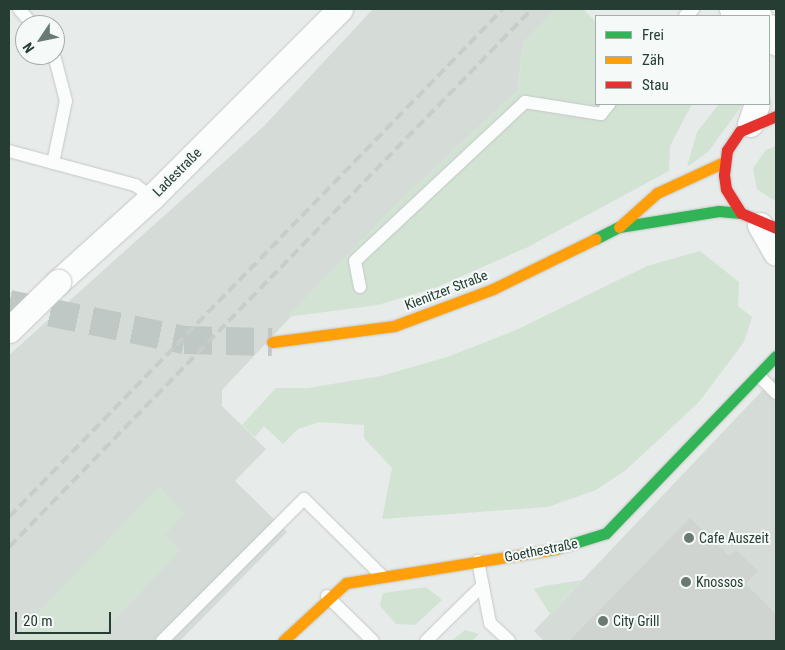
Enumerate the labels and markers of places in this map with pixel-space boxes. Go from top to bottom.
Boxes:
place label: Cafe Auszeit [699,530,769,546]
marker: Cafe Auszeit [683,532,695,544]
place label: Knossos [696,574,743,590]
marker: Knossos [680,576,692,588]
place label: City Grill [613,613,660,629]
marker: City Grill [597,615,609,627]

